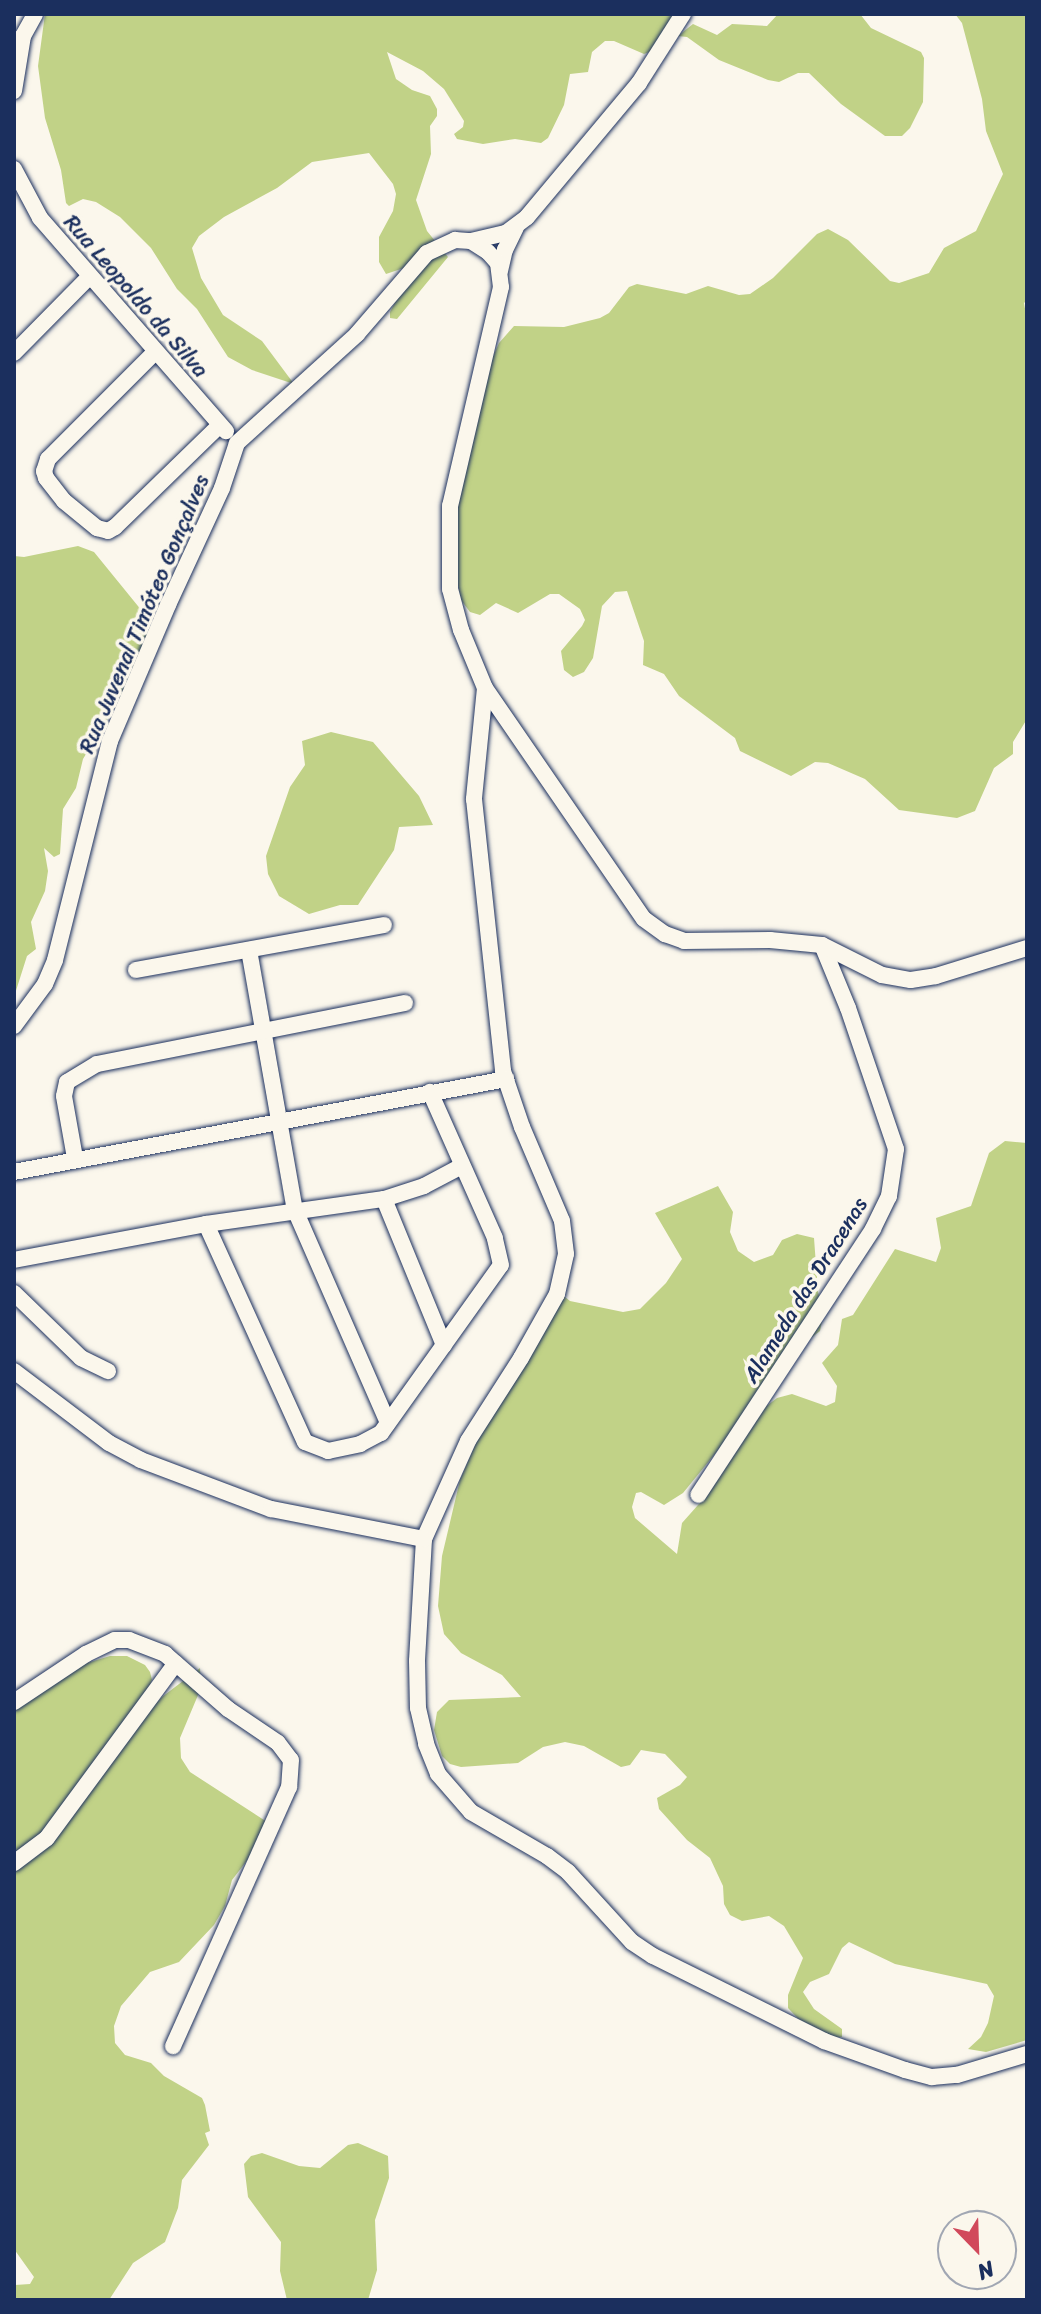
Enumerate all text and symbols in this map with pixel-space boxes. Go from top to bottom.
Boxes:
street label: Rua Leopoldo da Silva [58,209,214,383]
street label: Rua Juvenal Timóteo Gonçalves [73,471,215,757]
street label: Alameda das Dracenas [737,1192,873,1388]
north arrow [937,2210,1017,2290]
text: N [971,2250,1000,2292]

